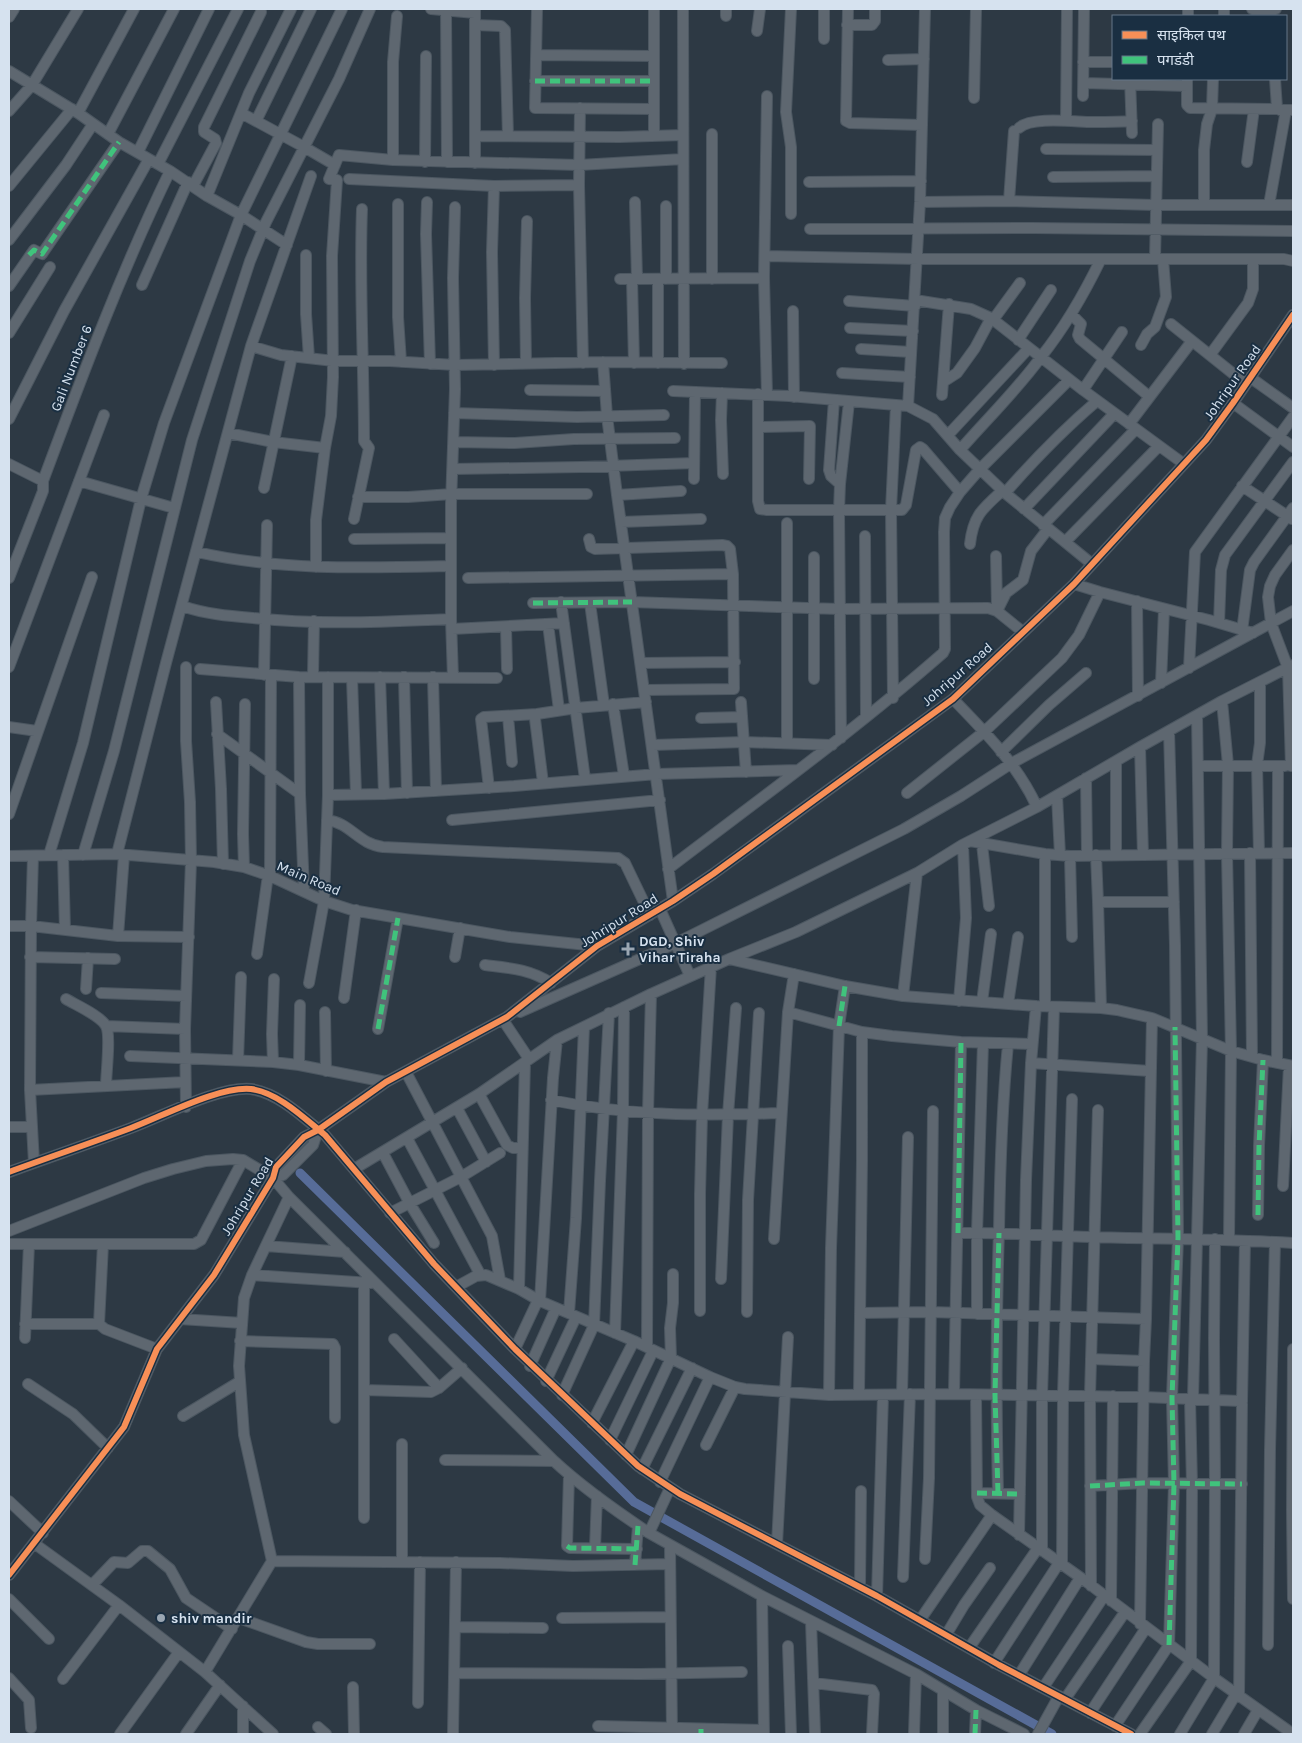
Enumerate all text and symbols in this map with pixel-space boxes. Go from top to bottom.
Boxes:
legend [1112,15,1287,80]
text: साइकिल पथ [1157,26,1226,44]
text: पगडंडी [1157,51,1195,69]
street label: Gali Number 6 [47,323,96,414]
street label: Johripur Road [1200,341,1265,423]
street label: Johripur Road [918,639,996,710]
street label: Main Road [274,857,343,900]
street label: Johripur Road [577,890,661,951]
place label: DGD, Shiv Vihar Tiraha [639,933,721,966]
marker: DGD, Shiv Vihar Tiraha [621,942,635,956]
street label: Johripur Road [217,1154,277,1238]
place label: shiv mandir [171,1610,252,1627]
marker: shiv mandir [155,1612,167,1624]

